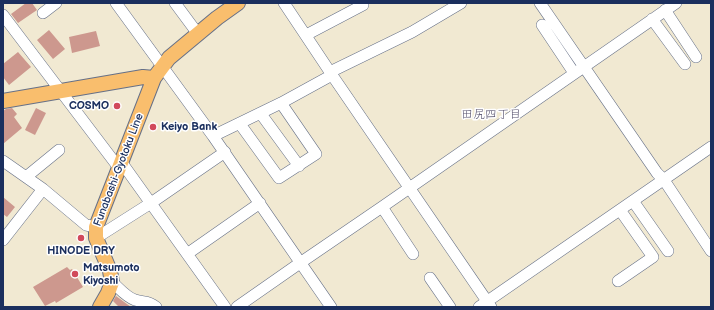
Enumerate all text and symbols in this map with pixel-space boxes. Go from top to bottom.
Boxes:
place label: COSMO [69,99,109,113]
marker: COSMO [112,101,122,111]
district label: 田尻四丁目 [461,108,521,122]
street label: Funabashi-Gyotoku Line [91,112,147,228]
place label: Keiyo Bank [161,120,217,134]
marker: Keiyo Bank [148,122,158,132]
marker: HINODE DRY [76,233,86,243]
place label: HINODE DRY [47,244,115,258]
place label: Matsumoto Kiyoshi [83,261,139,287]
marker: Matsumoto Kiyoshi [70,269,80,279]

